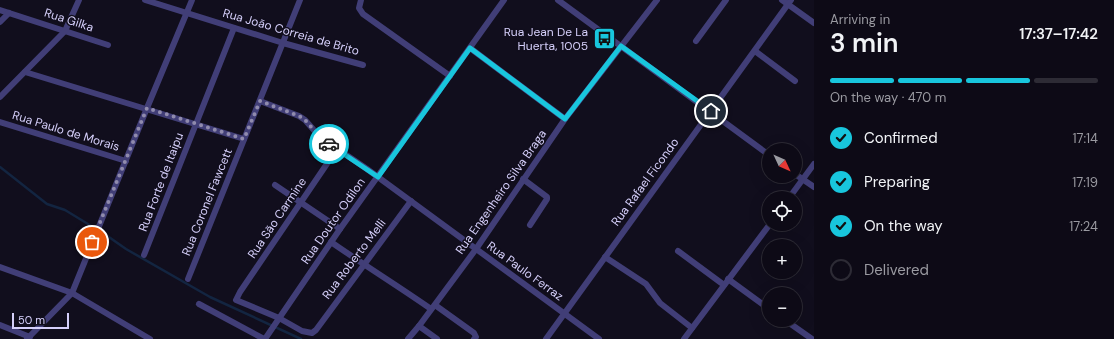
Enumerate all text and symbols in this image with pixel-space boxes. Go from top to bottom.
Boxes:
street label: Rua Gilka [42,5,96,35]
street label: Rua João Correia de Brito [221,5,361,59]
text: Arriving in [830,11,890,28]
place label: Rua Jean De La Huerta, 1005 [504,24,588,54]
text: 17:37–17:42 [1019,24,1098,44]
bus stop icon: Rua Jean De La Huerta, 1005 [591,26,617,52]
text: 3 min [830,26,899,60]
text: On the way · 470 m [830,89,946,106]
pin [694,94,728,128]
icon: home [700,100,722,122]
street label: Rua Paulo de Morais [10,107,122,155]
courier [309,124,349,164]
street label: Rua Engenheiro Silva Braga [452,127,550,257]
icon: check [830,127,852,149]
text: Confirmed [864,128,938,148]
street label: Rua Forte de Itaipu [135,130,187,234]
text: 17:14 [1072,130,1098,147]
icon: car [318,133,340,155]
street label: Rua Rafael Ficondo [608,135,682,229]
north arrow [762,143,802,183]
map controls [762,143,802,327]
street label: Rua Coronel Fawcett [178,146,236,258]
icon: check [830,171,852,193]
text: Preparing [864,172,930,192]
street label: Rua São Carmine [244,174,310,262]
text: 17:19 [1072,174,1098,191]
street label: Rua Doutor Odilon [297,175,369,267]
button: locate [762,191,802,231]
icon: check [830,215,852,237]
street label: Rua Roberto Melli [319,216,389,302]
text: On the way [864,216,943,236]
text: 17:24 [1069,218,1098,235]
pin [75,225,109,259]
icon: bag [81,231,103,253]
street label: Rua Paulo Ferraz [484,238,566,304]
button: + [762,239,802,279]
text: Delivered [864,260,929,280]
button: − [762,287,802,327]
scale bar [12,311,69,330]
text: 50 m [18,313,45,327]

